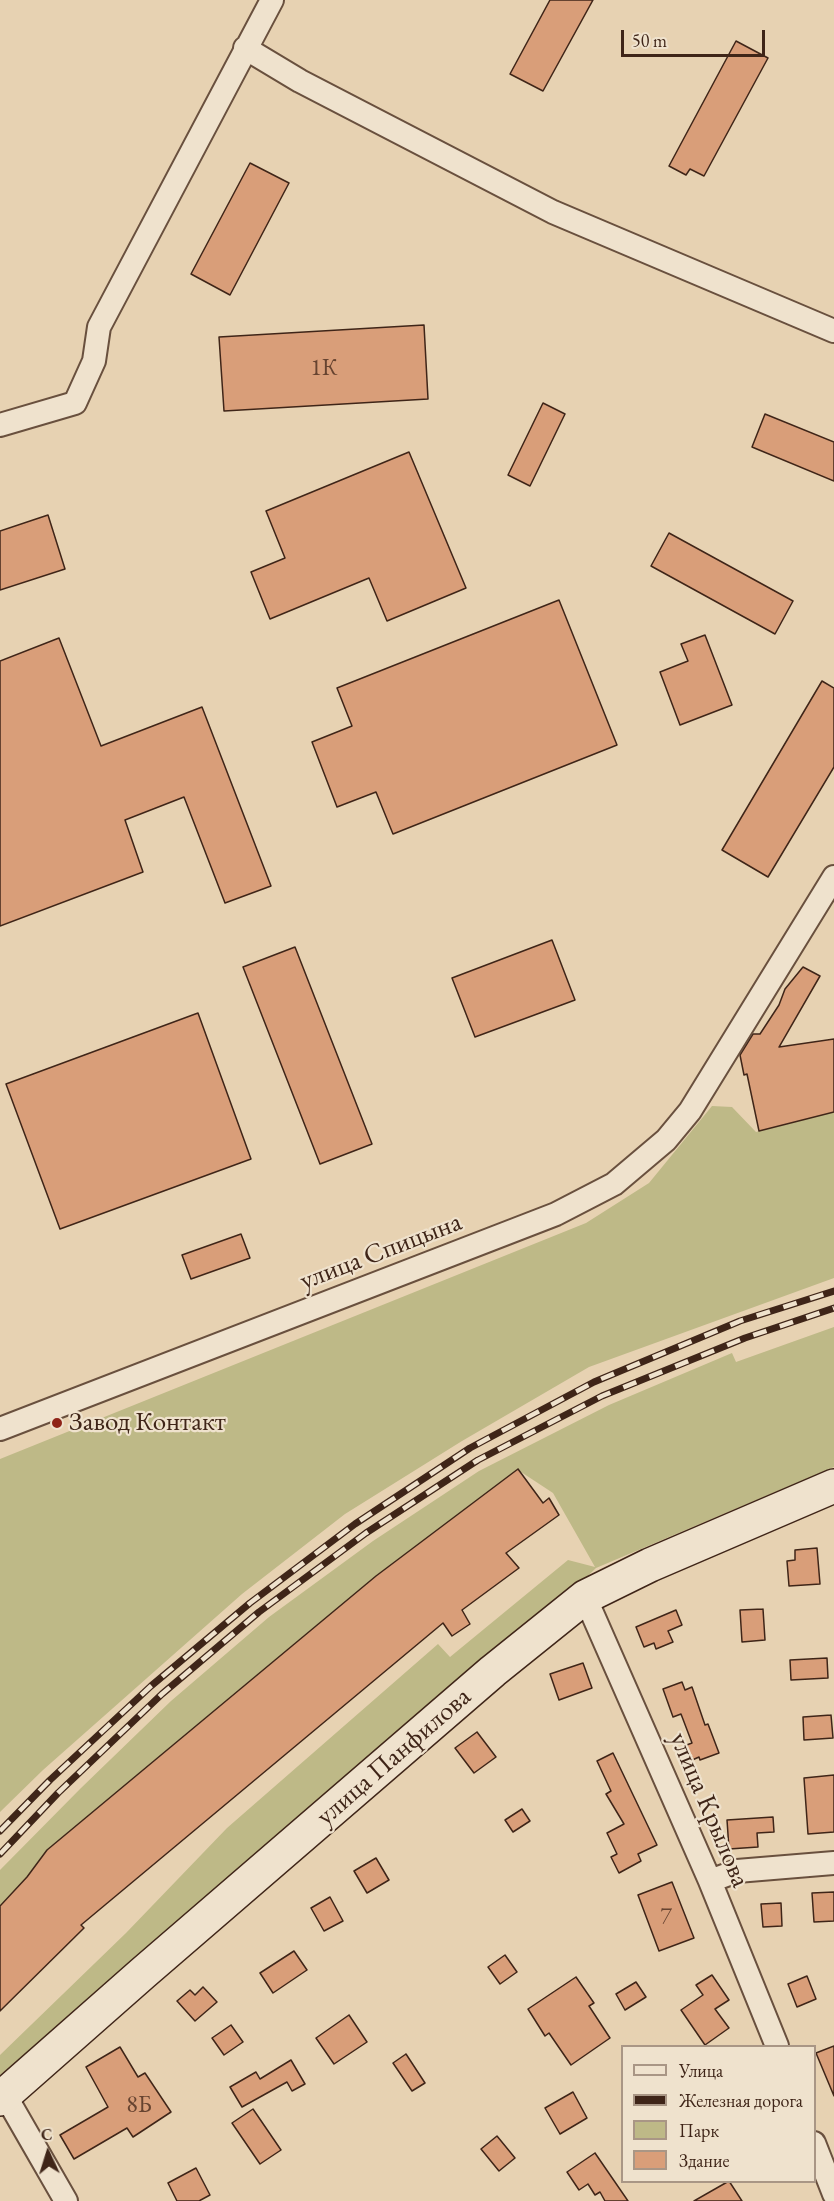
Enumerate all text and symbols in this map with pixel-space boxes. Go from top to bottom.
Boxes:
scale bar [624,18,768,56]
text: 50 m [632,29,667,52]
house number: 1К [310,354,338,382]
street label: улица Спицына [296,1206,466,1298]
place label: Завод Контакт [69,1407,226,1439]
marker: Завод Контакт [50,1416,64,1430]
street label: улица Панфилова [310,1681,478,1833]
street label: улица Крылова [662,1728,756,1892]
house number: 7 [660,1903,672,1931]
legend [621,2045,816,2183]
text: Улица [679,2059,723,2082]
text: Железная дорога [679,2089,803,2112]
house number: 8Б [126,2091,152,2119]
text: Парк [679,2119,719,2142]
north arrow [18,2123,78,2183]
text: С [40,2124,53,2145]
text: Здание [679,2149,729,2172]

